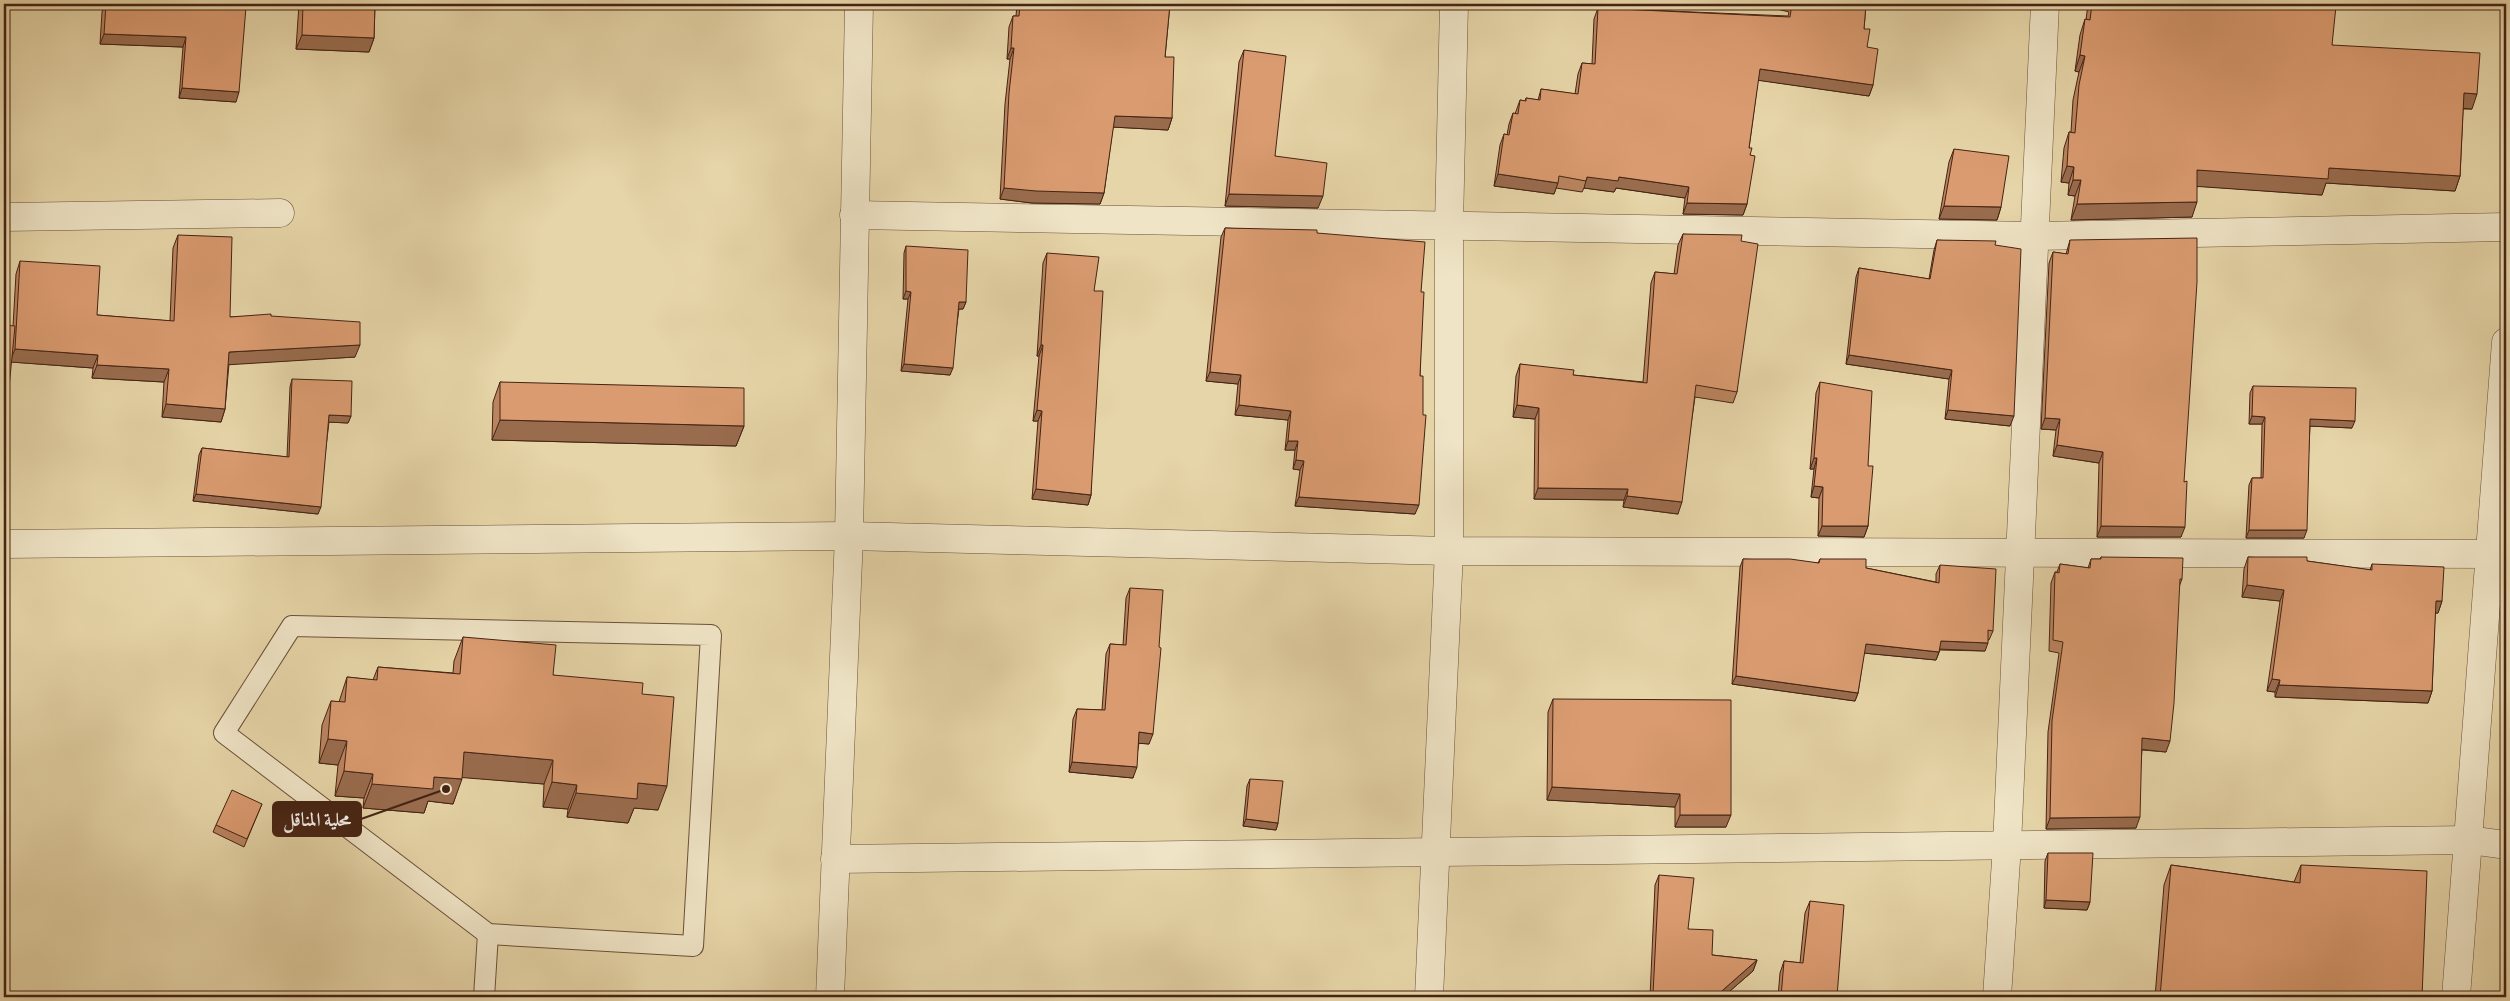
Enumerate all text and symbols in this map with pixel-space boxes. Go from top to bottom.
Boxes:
callout: محلية المناقل [273,802,361,836]
text: محلية المناقل [283,807,352,833]

